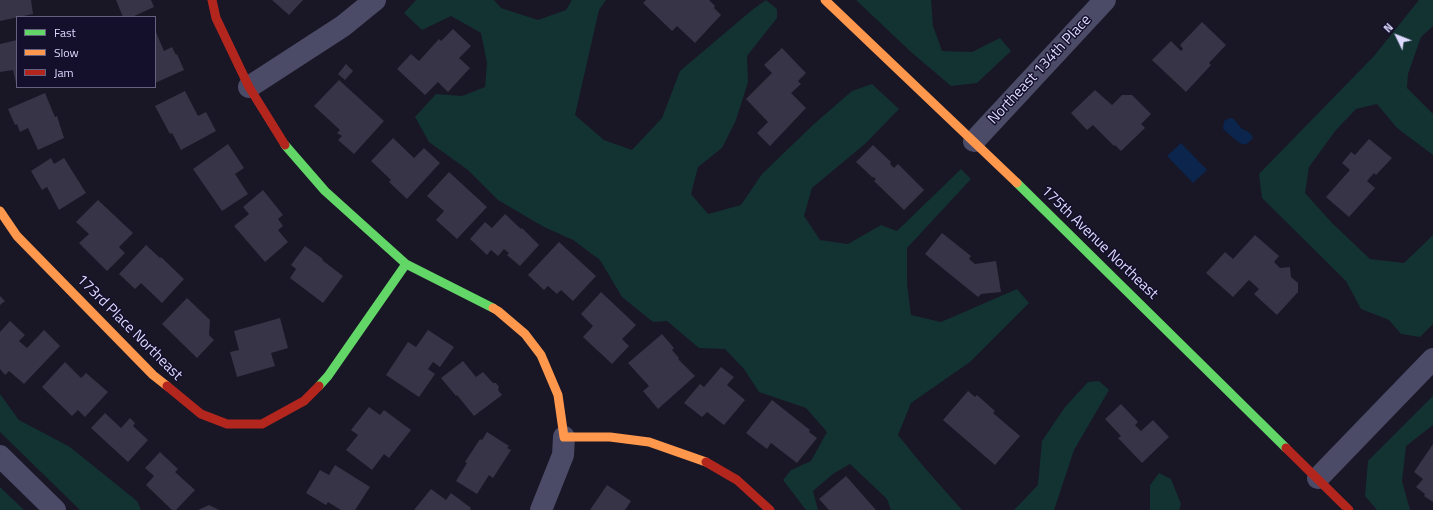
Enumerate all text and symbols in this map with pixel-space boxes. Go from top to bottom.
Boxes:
street label: Northeast 134th Place [985,12,1095,128]
legend [16,16,156,88]
north arrow [1377,16,1417,56]
text: N [1380,20,1397,36]
text: Fast [54,23,76,42]
text: Slow [54,43,79,62]
text: Jam [54,63,74,82]
street label: 175th Avenue Northeast [1037,182,1161,304]
street label: 173rd Place Northeast [72,271,186,385]

